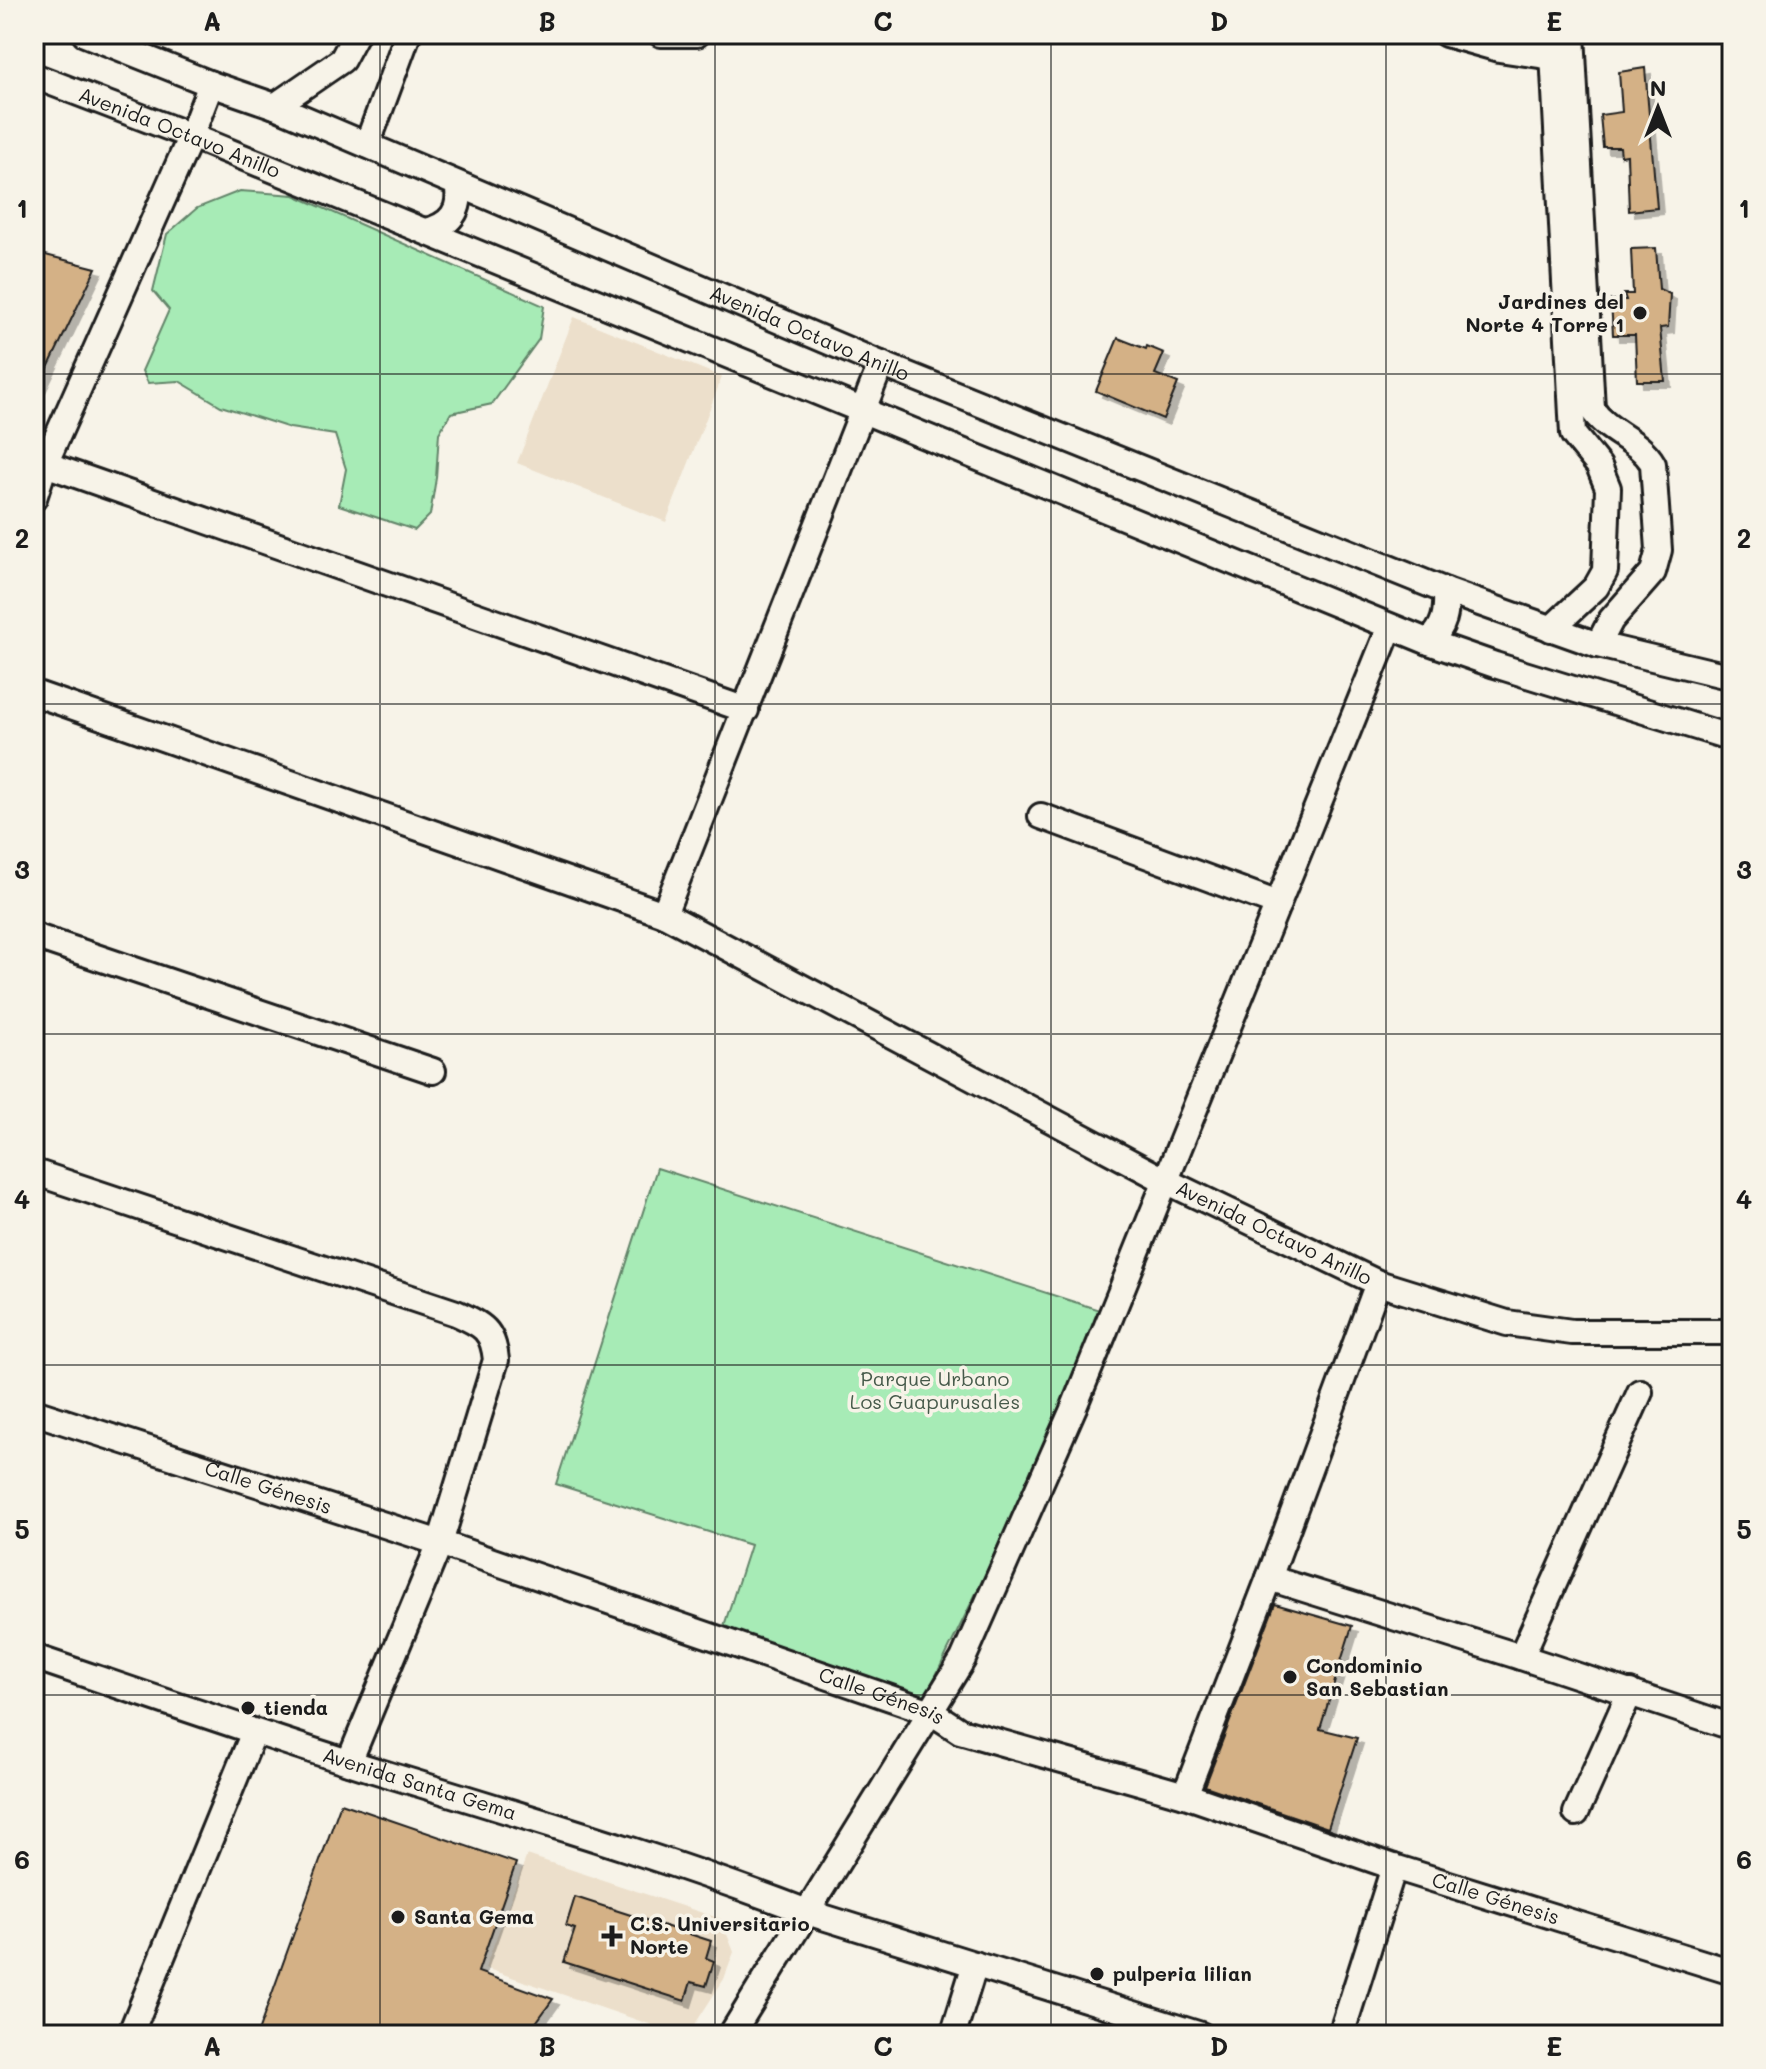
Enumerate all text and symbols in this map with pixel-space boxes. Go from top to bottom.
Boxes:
text: A [203,4,221,38]
text: B [538,4,556,38]
text: C [873,4,893,38]
text: D [1210,4,1228,38]
text: E [1546,4,1562,38]
north arrow [1618,68,1698,148]
text: N [1650,73,1666,102]
street label: Avenida Octavo Anillo [75,80,284,183]
text: 1 [16,191,28,225]
text: 1 [1738,191,1750,225]
street label: Avenida Octavo Anillo [706,279,914,386]
place label: Jardines del Norte 4 Torre 1 [1466,288,1624,337]
marker: Jardines del Norte 4 Torre 1 [1631,304,1649,322]
text: 2 [15,521,29,555]
text: 2 [1737,521,1751,555]
text: 3 [14,852,30,886]
text: 3 [1736,852,1752,886]
street label: Avenida Octavo Anillo [1172,1174,1377,1290]
text: 4 [14,1182,30,1216]
text: 4 [1736,1182,1752,1216]
park label: Parque Urbano Los Guapurusales [850,1365,1020,1414]
street label: Calle Génesis [202,1454,335,1519]
text: 5 [14,1512,30,1546]
text: 5 [1736,1512,1752,1546]
place label: Condominio San Sebastian [1306,1652,1448,1701]
street label: Calle Génesis [816,1660,950,1730]
marker: Condominio San Sebastian [1281,1668,1299,1686]
place label: tienda [264,1694,328,1720]
marker: tienda [239,1699,257,1717]
street label: Avenida Santa Gema [320,1741,520,1825]
text: 6 [14,1842,30,1876]
text: 6 [1736,1842,1752,1876]
street label: Calle Génesis [1429,1866,1563,1930]
place label: Santa Gema [414,1903,534,1929]
marker: Santa Gema [389,1908,407,1926]
place label: C.S. Universitario Norte [630,1910,810,1959]
marker: C.S. Universitario Norte [601,1925,623,1947]
place label: pulperia lilian [1113,1960,1252,1986]
marker: pulperia lilian [1088,1965,1106,1983]
text: A [203,2029,221,2063]
text: B [538,2029,556,2063]
text: C [873,2029,893,2063]
text: D [1210,2029,1228,2063]
text: E [1546,2029,1562,2063]

